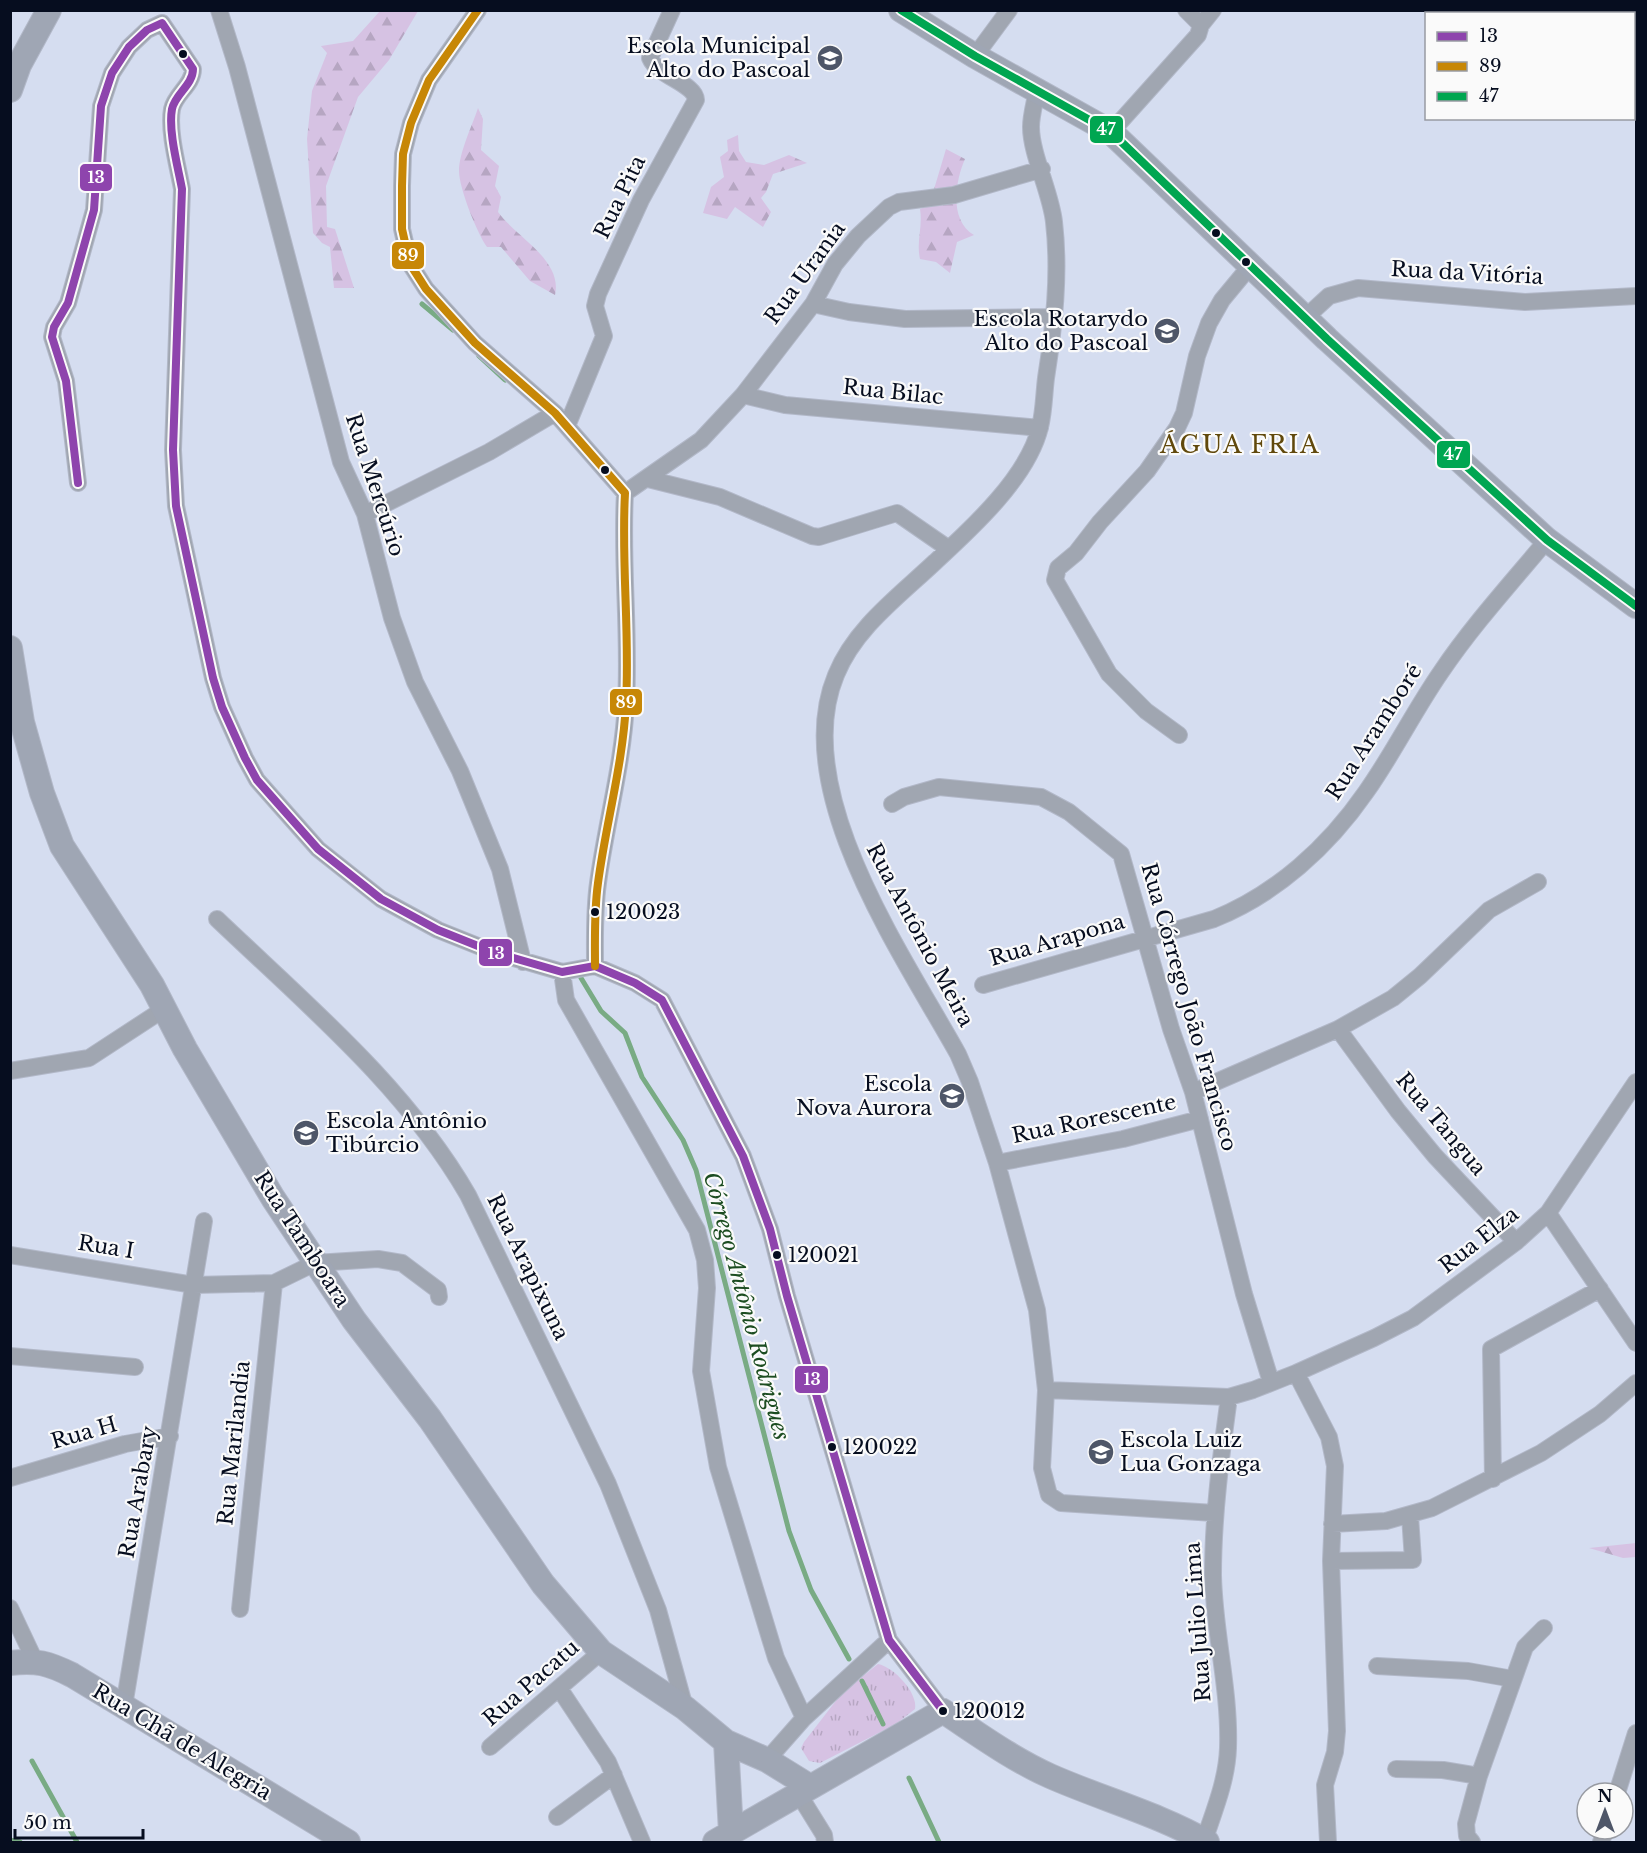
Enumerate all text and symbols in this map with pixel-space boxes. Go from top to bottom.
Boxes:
legend [1425,12,1635,120]
text: 13 [1479,25,1498,47]
place label: Escola Municipal Alto do Pascoal [627,33,810,83]
school or university icon: Escola Municipal Alto do Pascoal [815,43,845,73]
unlabelled marker [177,48,189,60]
text: 89 [1479,55,1501,77]
text: 47 [1479,85,1500,107]
line badge: 47 [1089,115,1124,144]
text: 47 [1097,119,1116,139]
street label: Rua Pita [589,151,651,243]
line badge: 13 [79,163,113,192]
text: 13 [87,167,105,187]
street label: Rua Urania [759,216,851,329]
unlabelled marker [1210,227,1222,239]
line badge: 89 [391,241,425,270]
text: 89 [398,245,419,265]
unlabelled marker [1240,256,1252,268]
street label: Rua da Vitória [1390,256,1544,290]
place label: Escola Rotarydo Alto do Pascoal [973,306,1148,356]
school or university icon: Escola Rotarydo Alto do Pascoal [1152,316,1182,346]
street label: Rua Bilac [841,374,945,410]
street label: Rua Mercúrio [340,410,410,560]
district label: ÁGUA FRIA [1159,430,1320,459]
line badge: 47 [1436,440,1471,469]
text: 47 [1444,444,1463,464]
unlabelled marker [599,464,611,476]
street label: Rua Aramboré [1320,659,1428,805]
line badge: 89 [609,688,643,716]
text: 89 [616,692,637,712]
street label: Rua Antônio Meira [861,839,980,1032]
street label: Rua Córrego João Francisco [1135,860,1243,1154]
place label: 120023 [606,900,680,924]
marker: 120023 [589,906,601,918]
street label: Rua Arapona [987,908,1128,972]
line badge: 13 [478,938,513,967]
text: 13 [487,943,505,963]
street label: Rua Tangua [1390,1067,1492,1181]
place label: Escola Nova Aurora [796,1071,932,1121]
school or university icon: Escola Nova Aurora [937,1081,967,1111]
street label: Rua Rorescente [1010,1089,1178,1149]
place label: Escola Antônio Tibúrcio [326,1108,487,1158]
school or university icon: Escola Antônio Tibúrcio [291,1118,321,1148]
street label: Rua Tamboara [248,1166,356,1312]
water label: Córrego Antônio Rodrigues [698,1169,795,1443]
street label: Rua Arapixuna [481,1190,575,1345]
street label: Rua Elza [1434,1201,1524,1279]
street label: Rua I [76,1230,136,1264]
place label: 120021 [788,1243,859,1267]
marker: 120021 [771,1249,783,1261]
street label: Rua Marilandia [212,1359,256,1527]
line badge: 13 [794,1365,829,1394]
text: 13 [803,1369,821,1389]
street label: Rua H [48,1411,120,1455]
street label: Rua Arabary [114,1423,163,1560]
place label: Escola Luiz Lua Gonzaga [1120,1427,1261,1477]
place label: 120022 [843,1435,917,1459]
school or university icon: Escola Luiz Lua Gonzaga [1086,1437,1116,1467]
marker: 120022 [826,1441,838,1453]
street label: Rua Julio Lima [1179,1541,1217,1703]
street label: Rua Pacatu [478,1634,584,1732]
street label: Rua Chã de Alegria [88,1678,277,1806]
place label: 120012 [954,1699,1025,1723]
marker: 120012 [937,1705,949,1717]
north arrow [1575,1781,1635,1841]
text: N [1597,1786,1613,1806]
scale bar [15,1802,142,1840]
text: 50 m [24,1812,72,1834]

